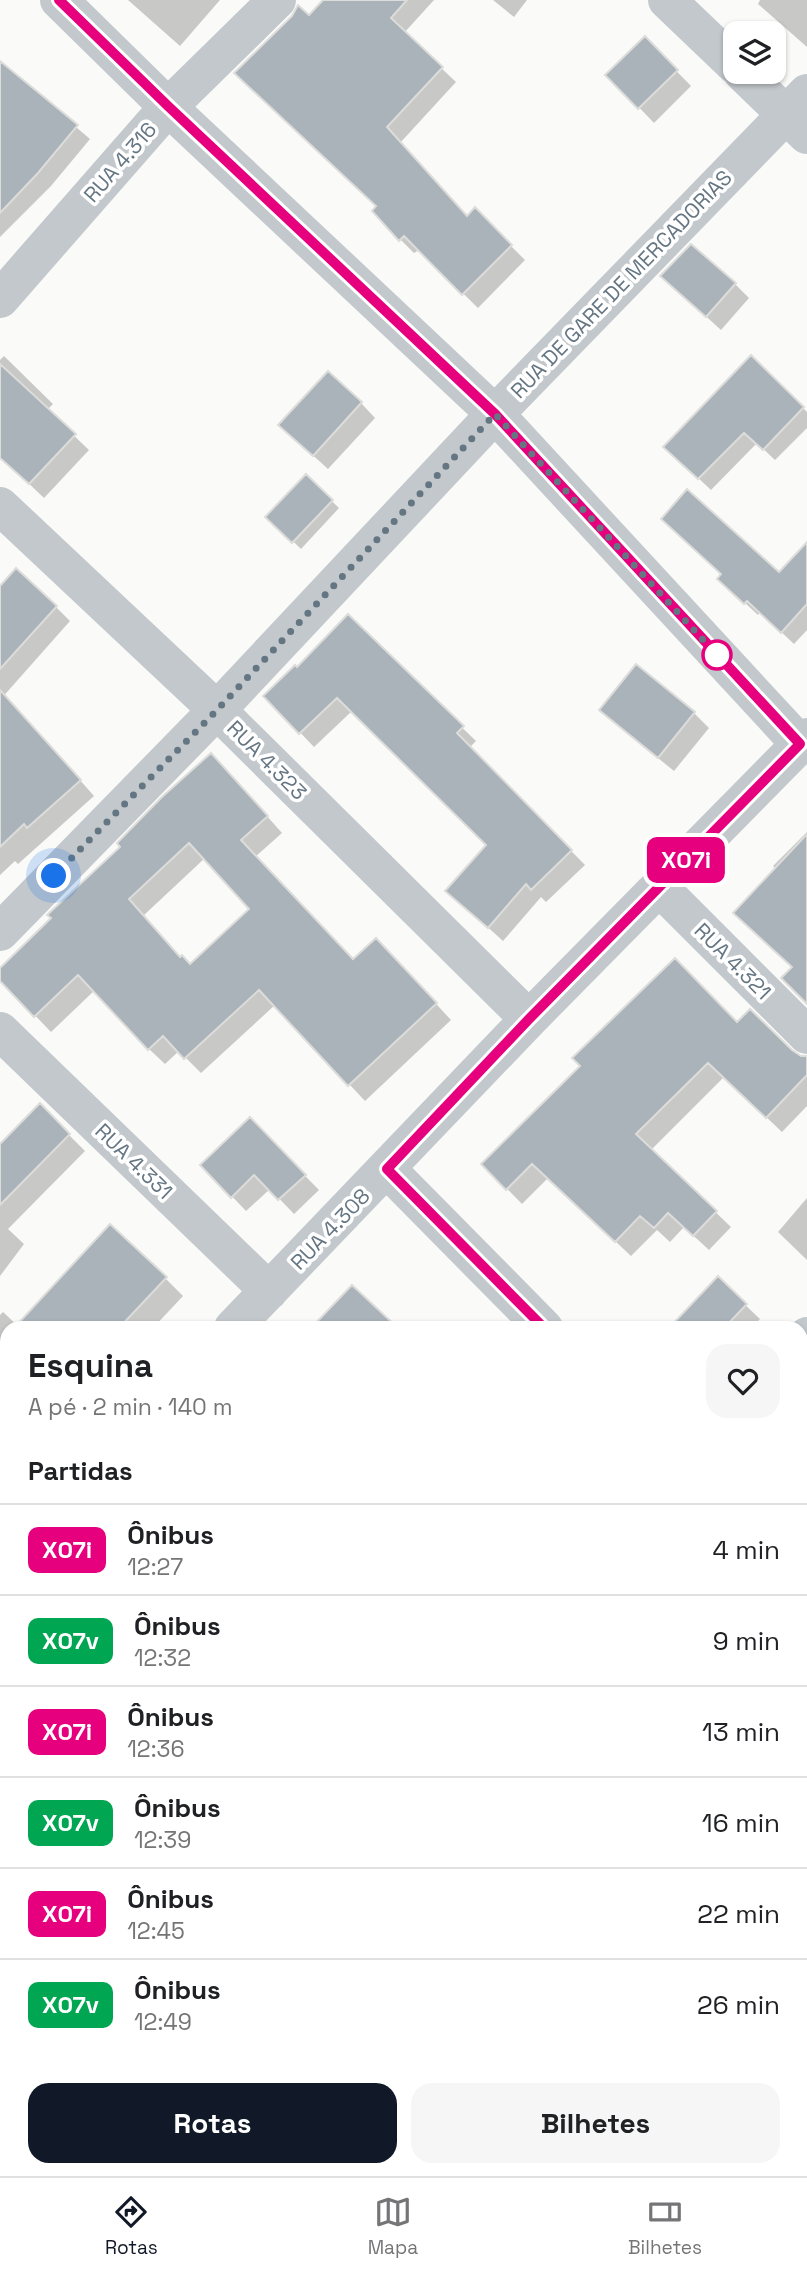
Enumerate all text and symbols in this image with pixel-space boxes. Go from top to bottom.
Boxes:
map controls [723,21,786,84]
button: layers [723,21,786,84]
street label: RUA 4.316 [78,116,162,208]
street label: RUA DE GARE DE MERCADORIAS [505,164,737,404]
unlabelled marker [702,640,732,670]
street label: RUA 4.323 [221,714,313,806]
line badge: X07i [637,837,735,883]
text: X07i [661,844,711,875]
your location [36,858,71,893]
street label: RUA 4.321 [689,917,777,1005]
street label: RUA 4.331 [90,1117,178,1205]
street label: RUA 4.308 [285,1183,375,1275]
button: heart [706,1344,780,1418]
text: Esquina [28,1345,153,1387]
text: A pé · 2 min · 140 m [28,1392,232,1422]
text: Partidas [28,1454,133,1488]
text: Ônibus [127,1518,214,1552]
text: 4 min [712,1533,780,1567]
text: X07i [42,1534,92,1565]
text: 12:27 [127,1552,183,1582]
text: Ônibus [134,1609,221,1643]
text: 9 min [713,1624,780,1658]
text: X07v [42,1625,99,1656]
text: 12:32 [134,1643,191,1673]
text: Ônibus [127,1700,214,1734]
text: 13 min [702,1715,780,1749]
text: X07i [42,1716,92,1747]
text: 12:36 [127,1734,185,1764]
text: Ônibus [134,1791,221,1825]
text: 16 min [702,1806,780,1840]
text: X07v [42,1807,99,1838]
text: 12:39 [134,1825,191,1855]
text: Ônibus [127,1882,214,1916]
text: 22 min [697,1897,780,1931]
text: X07i [42,1898,92,1929]
text: 12:45 [127,1916,185,1946]
text: Ônibus [134,1973,221,2007]
text: 26 min [697,1988,780,2022]
text: X07v [42,1989,99,2020]
text: 12:49 [134,2007,192,2037]
button: Rotas [28,2083,397,2163]
button: Bilhetes [411,2083,780,2163]
tab: Rotas [105,2193,158,2260]
tab: Mapa [368,2193,418,2260]
tab: Bilhetes [628,2193,702,2260]

